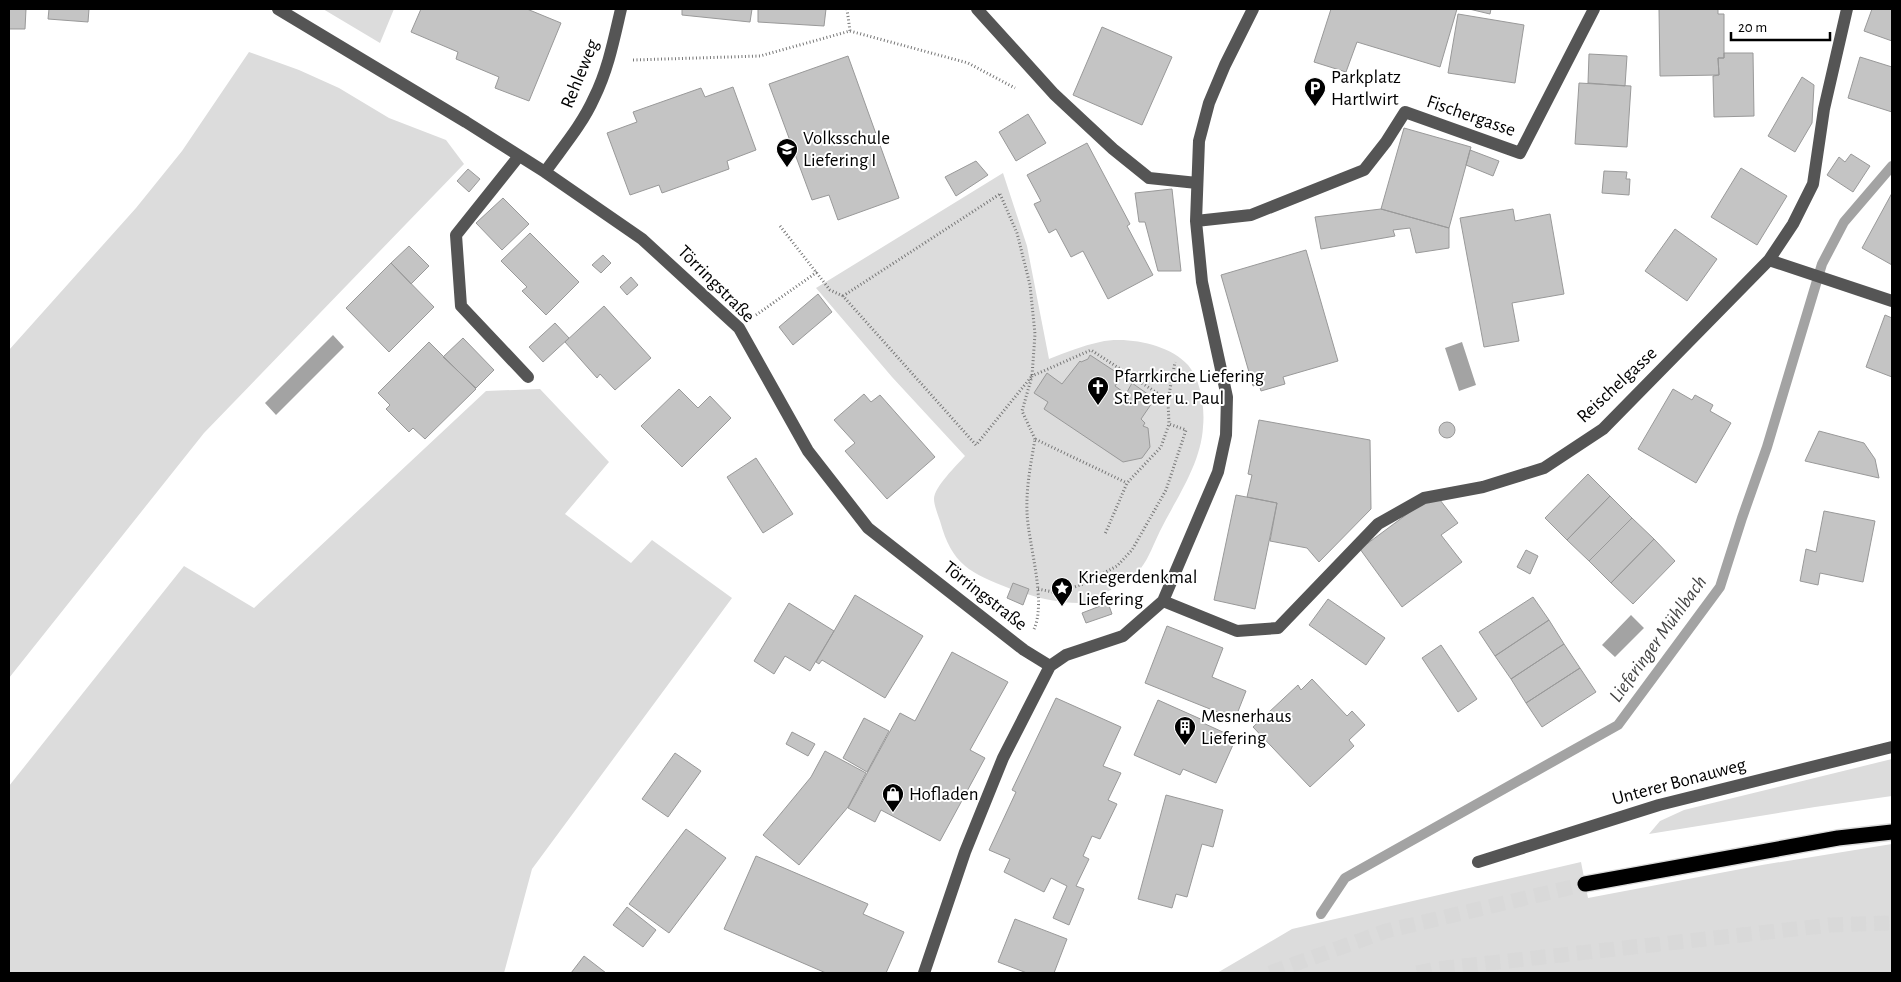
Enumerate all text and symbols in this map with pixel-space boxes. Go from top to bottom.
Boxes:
scale bar [1731,10,1830,42]
text: 20 m [1738,20,1767,35]
street label: Rehleweg [558,36,603,111]
place label: Parkplatz Hartlwirt [1331,68,1401,109]
parking icon: Parkplatz Hartlwirt [1303,76,1327,107]
street label: Fischergasse [1424,92,1518,140]
place label: Volksschule Liefering I [803,129,890,170]
school or university icon: Volksschule Liefering I [775,137,799,168]
street label: Törringstraße [674,242,758,326]
street label: Reischelgasse [1573,343,1661,427]
place label: Pfarrkirche Liefering St.Peter u. Paul [1114,367,1265,408]
church icon: Pfarrkirche Liefering St.Peter u. Paul [1086,375,1110,406]
street label: Törringstraße [940,558,1030,634]
place label: Kriegerdenkmal Liefering [1078,568,1197,609]
water label: Lieferinger Mühlbach [1606,572,1710,706]
place icon: Kriegerdenkmal Liefering [1050,576,1074,607]
place label: Mesnerhaus Liefering [1201,707,1292,748]
building icon: Mesnerhaus Liefering [1173,715,1197,746]
street label: Unterer Bonauweg [1610,755,1749,809]
shop icon: Hofladen [881,782,905,813]
place label: Hofladen [909,785,979,804]

